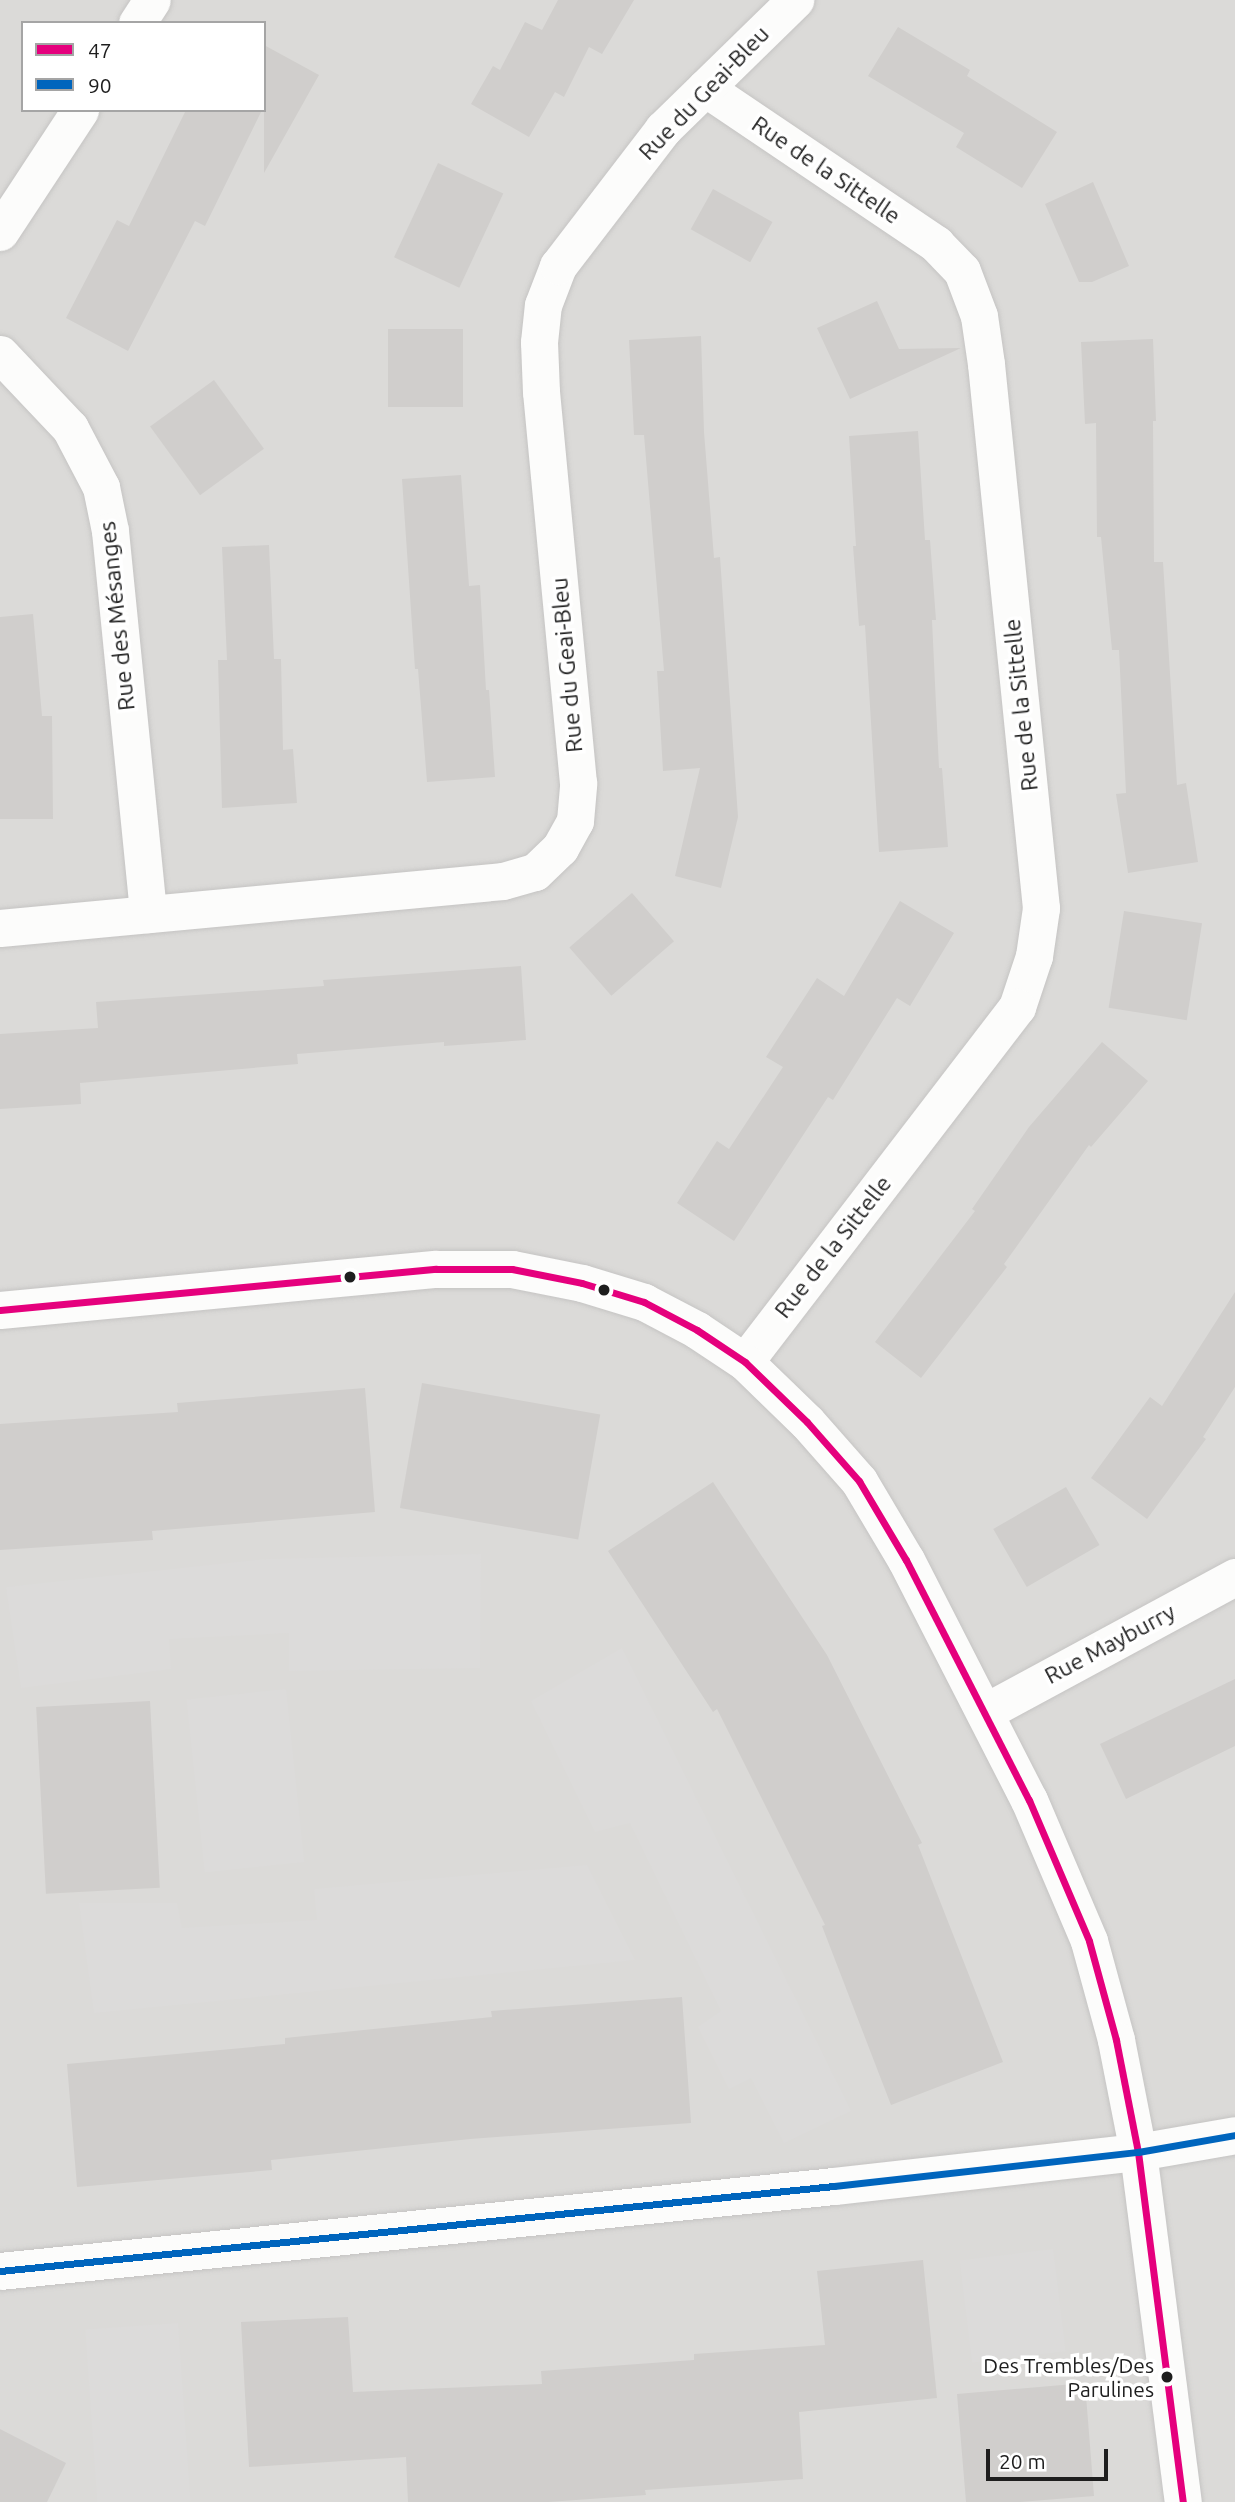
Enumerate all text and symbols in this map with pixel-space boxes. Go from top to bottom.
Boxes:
street label: Rue du Geai-Bleu [633,20,775,166]
legend [21,21,266,112]
text: 47 [88,38,112,62]
text: 90 [88,73,112,97]
street label: Rue de la Sittelle [747,110,905,230]
street label: Rue des Mésanges [93,520,141,712]
street label: Rue du Geai-Bleu [546,576,588,754]
street label: Rue de la Sittelle [998,617,1044,793]
street label: Rue de la Sittelle [769,1170,897,1324]
unlabelled marker [343,1270,357,1284]
unlabelled marker [597,1283,611,1297]
street label: Rue Mayburry [1040,1598,1180,1690]
place label: Des Trembles/Des Parulines [983,2352,1154,2402]
marker: Des Trembles/Des Parulines [1160,2370,1174,2384]
scale bar [990,2436,1112,2480]
text: 20 m [999,2449,1046,2473]

